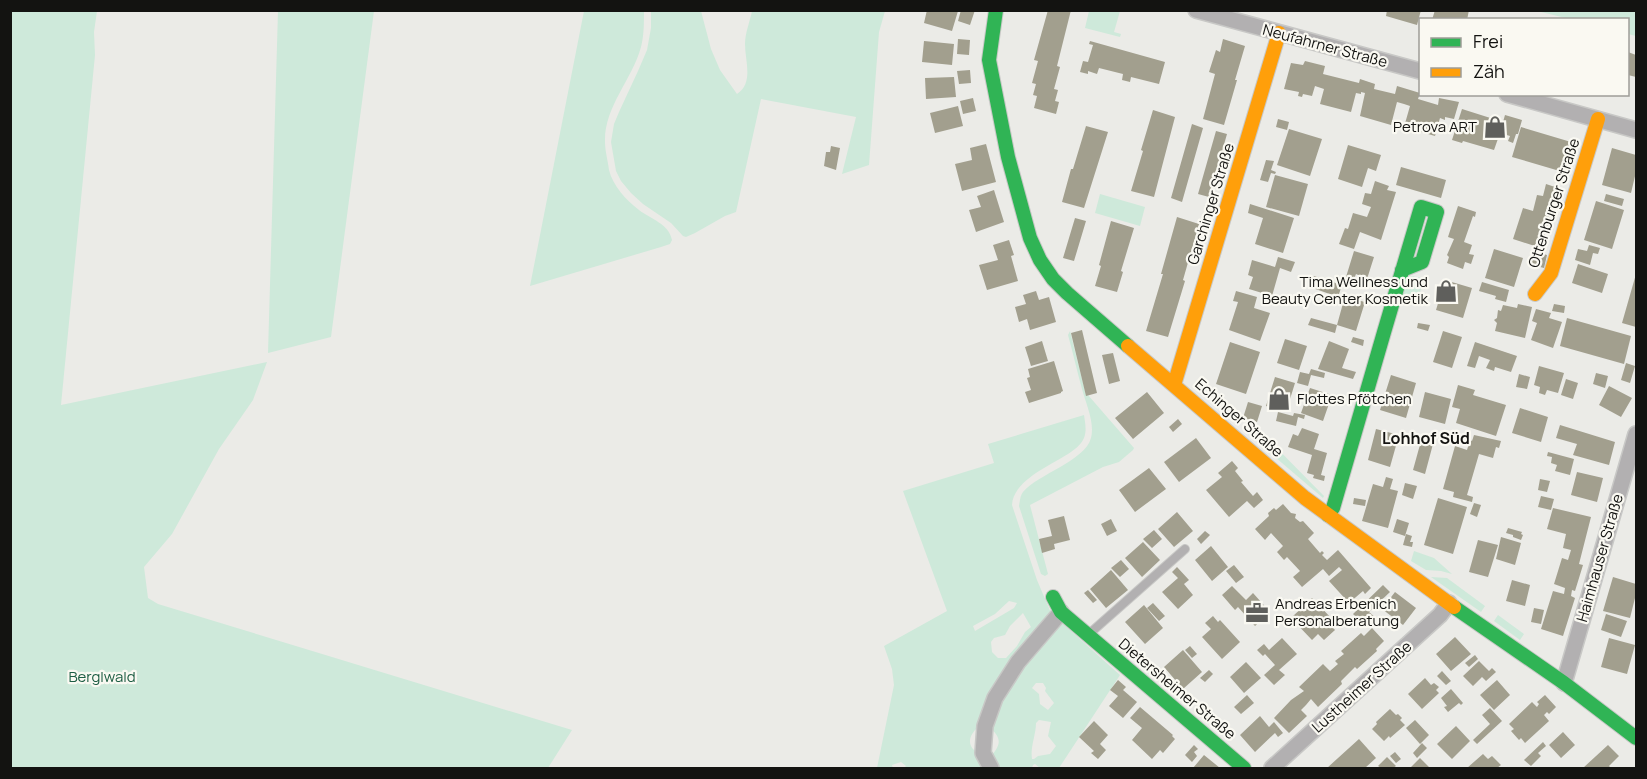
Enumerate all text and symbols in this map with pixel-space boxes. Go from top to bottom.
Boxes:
legend [1419,18,1629,96]
street label: Neufahrner Straße [1261,19,1390,72]
text: Frei [1473,29,1503,53]
text: Zäh [1473,59,1505,83]
shop icon: Petrova ART [1482,114,1508,140]
place label: Petrova ART [1393,116,1477,137]
street label: Ottenburger Straße [1523,135,1584,270]
street label: Garchinger Straße [1182,140,1239,267]
place label: Tima Wellness und Beauty Center Kosmetik [1262,271,1429,309]
shop icon: Tima Wellness und Beauty Center Kosmetik [1433,278,1459,304]
street label: Echinger Straße [1191,373,1288,462]
shop icon: Flottes Pfötchen [1266,386,1292,412]
place label: Flottes Pfötchen [1297,388,1412,409]
district label: Lohhof Süd [1382,427,1470,449]
street label: Haimhauser Straße [1571,491,1628,624]
place label: Andreas Erbenich Personalberatung [1275,593,1399,631]
office icon: Andreas Erbenich Personalberatung [1244,600,1270,626]
street label: Dietersheimer Straße [1114,633,1241,744]
street label: Lustheimer Straße [1307,636,1416,737]
park label: Berglwald [68,666,136,687]

